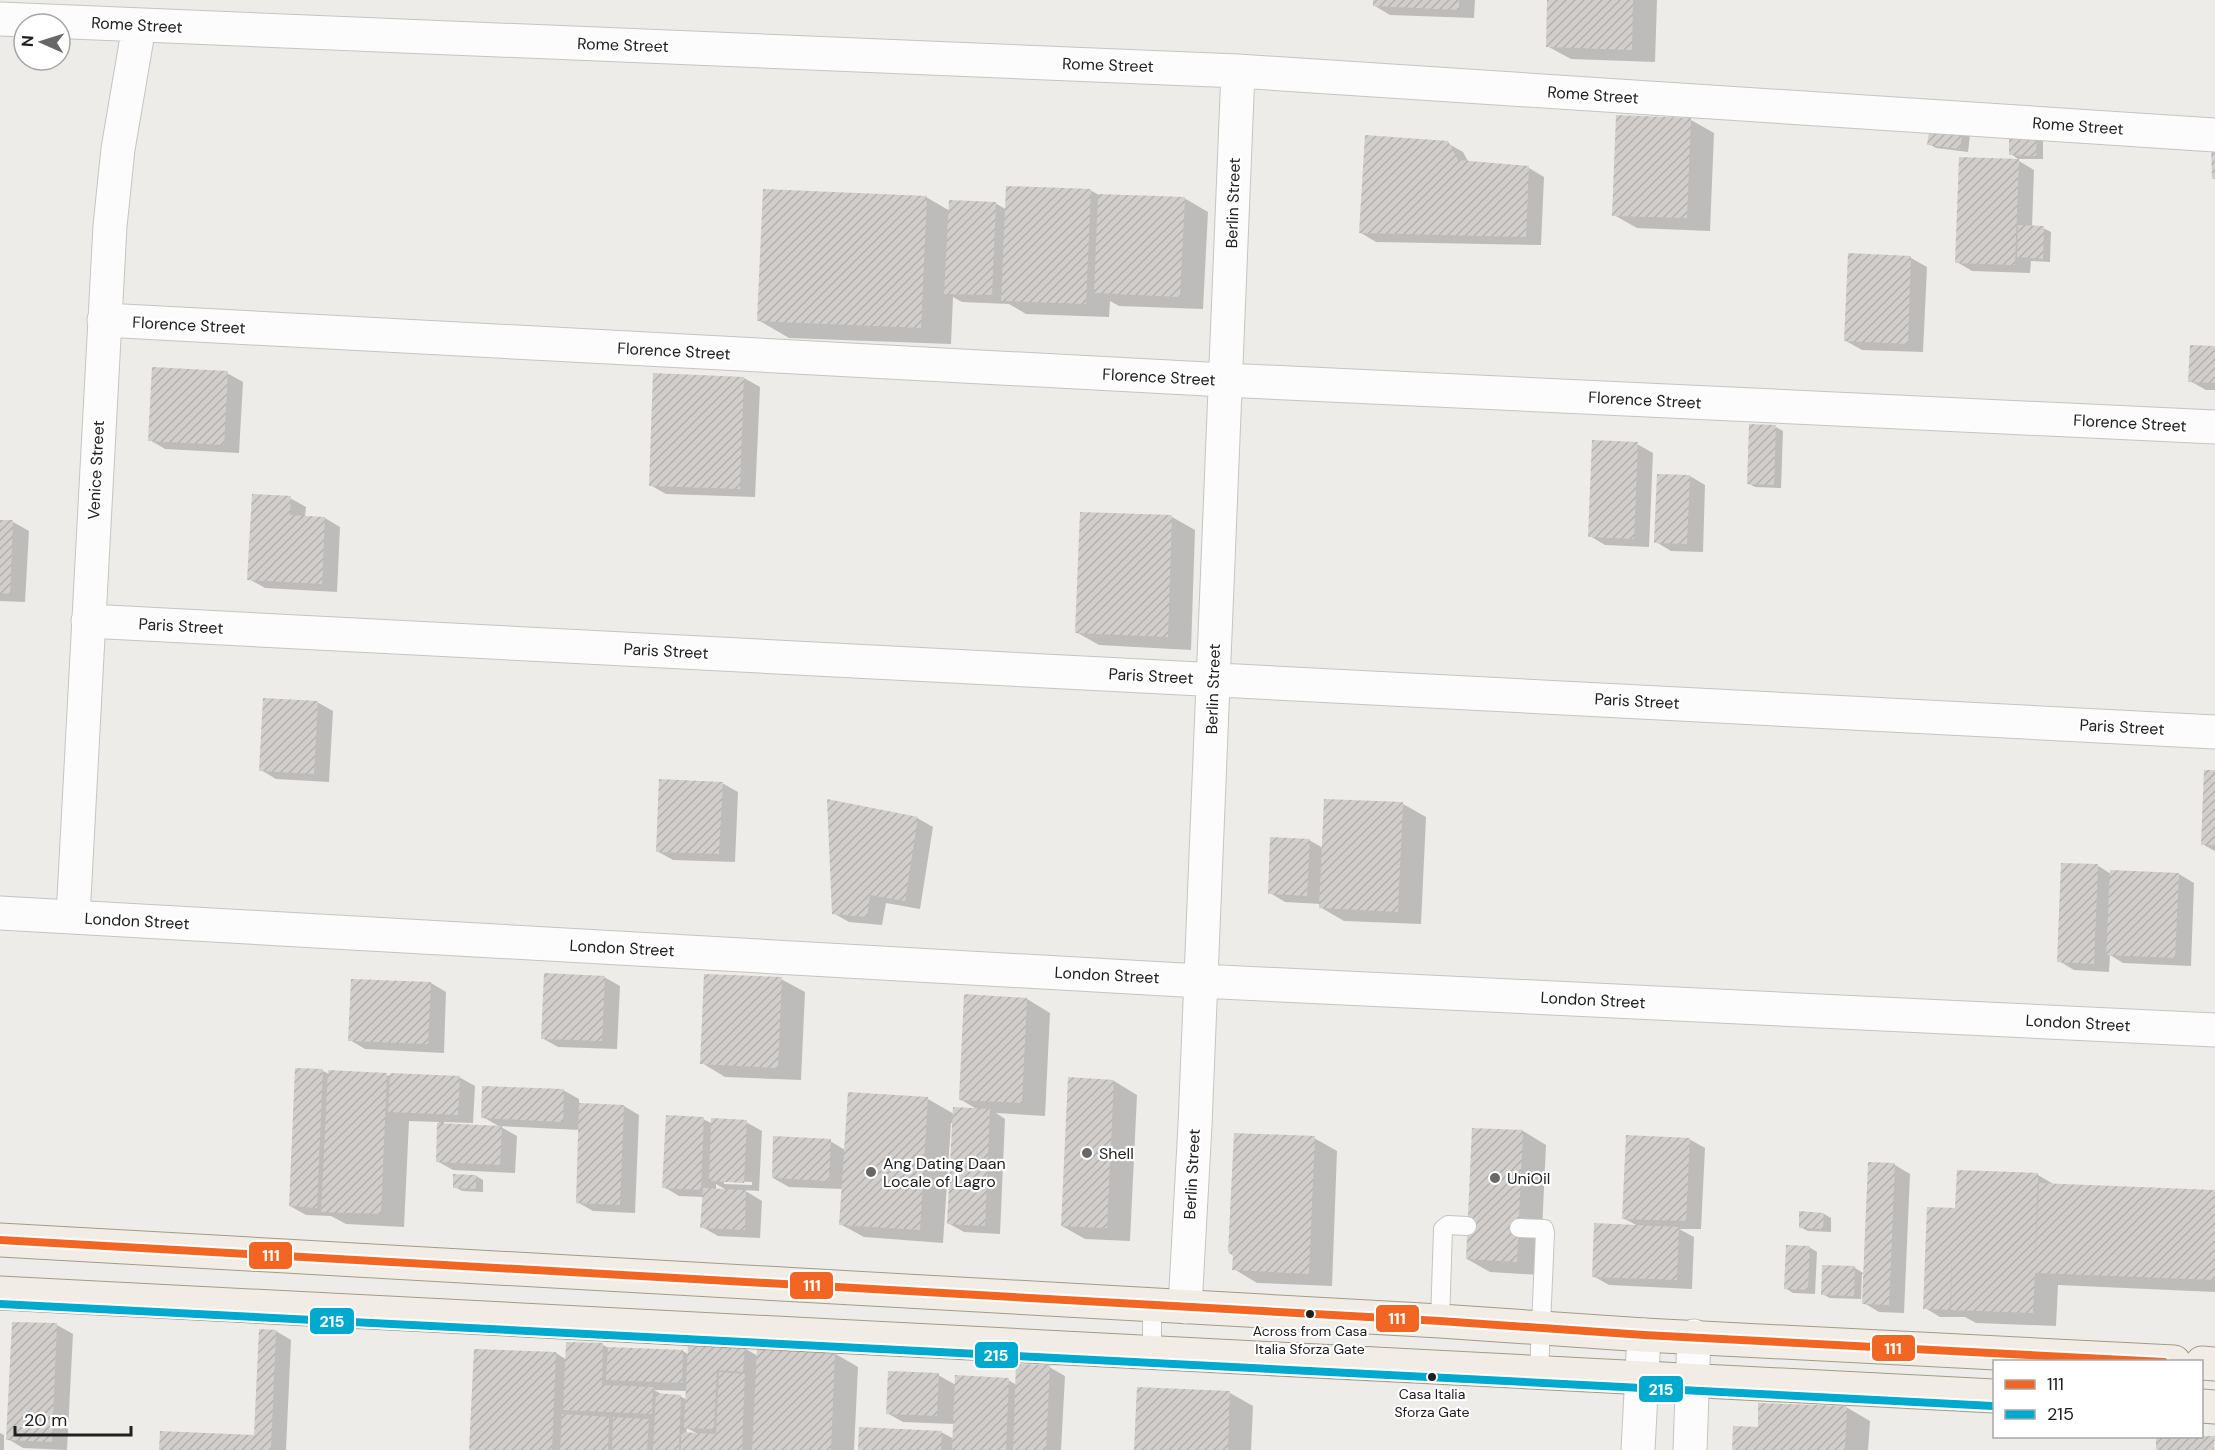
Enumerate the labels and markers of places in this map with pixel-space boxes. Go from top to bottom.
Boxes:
place label: Shell [1099,1143,1134,1164]
marker: Shell [1080,1146,1094,1160]
place label: Ang Dating Daan Locale of Lagro [883,1153,1006,1192]
marker: Ang Dating Daan Locale of Lagro [864,1165,878,1179]
place label: UniOil [1507,1168,1550,1189]
marker: UniOil [1488,1171,1502,1185]
marker: Across from Casa Italia Sforza Gate [1304,1308,1316,1320]
place label: Across from Casa Italia Sforza Gate [1253,1322,1367,1358]
marker: Casa Italia Sforza Gate [1426,1371,1438,1383]
place label: Casa Italia Sforza Gate [1394,1385,1470,1421]

